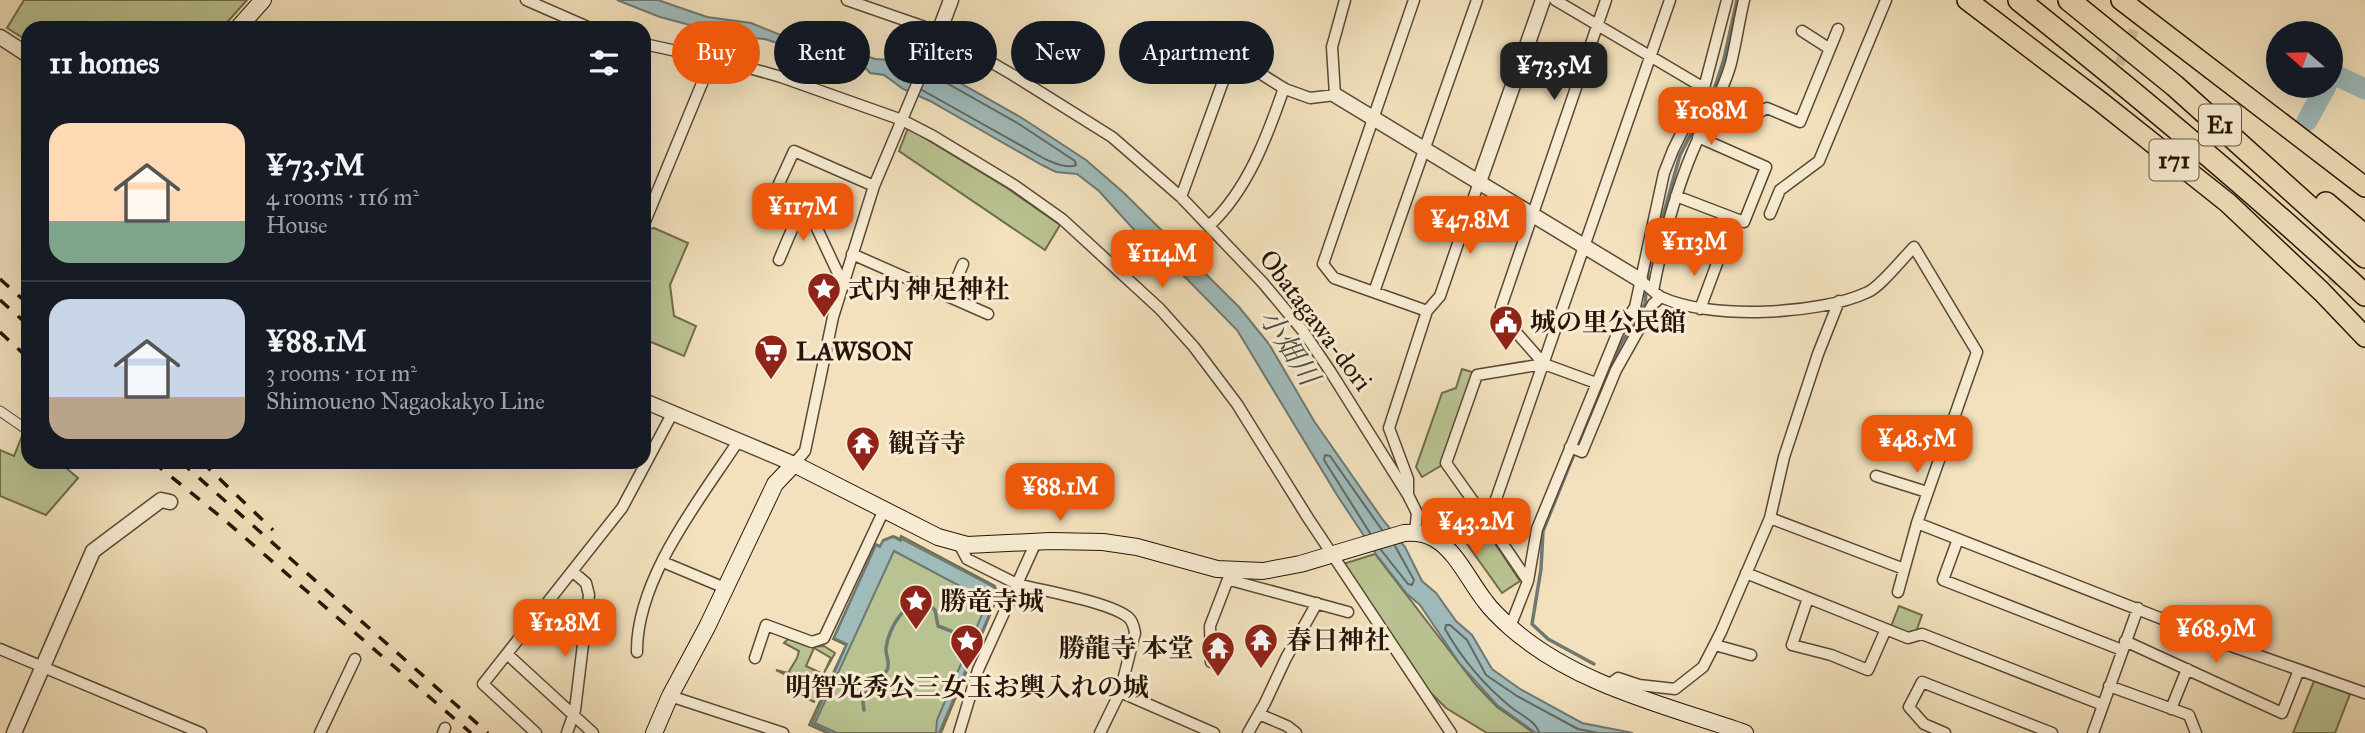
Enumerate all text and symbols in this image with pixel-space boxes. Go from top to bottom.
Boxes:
chip: Buy [672,21,760,84]
chip: Rent [774,21,870,84]
chip: Filters [884,21,997,84]
chip: New [1011,21,1105,84]
chip: Apartment [1119,21,1274,84]
north arrow [2266,21,2343,98]
map controls [2266,21,2343,98]
pin: ¥73.5M [1497,42,1611,102]
icon: filters [585,44,623,82]
text: 11 homes [49,45,160,81]
text: ¥73.5M [1516,51,1592,79]
pin: ¥108M [1662,88,1760,147]
text: ¥108M [1674,96,1748,124]
road number: E1 [2199,104,2241,146]
road number: 171 [2150,140,2198,180]
text: ¥73.5M [266,147,364,183]
icon: home [105,151,189,235]
text: 4 rooms · 116 m² [266,183,419,211]
pin: ¥117M [754,184,852,243]
text: ¥117M [768,192,838,220]
pin: ¥47.8M [1413,196,1527,256]
text: ¥47.8M [1430,205,1510,233]
text: House [266,211,328,239]
pin: ¥113M [1645,218,1743,278]
text: ¥113M [1661,227,1727,255]
pin: ¥114M [1113,230,1211,290]
text: ¥114M [1127,239,1197,267]
street label: Obatagawa-dori [1253,243,1379,397]
place icon: 式内 神足神社 [805,270,843,319]
place label: 式内 神足神社 [848,273,1010,305]
water label: 小畑川 [1251,302,1328,394]
public building icon: 城の里公民館 [1487,303,1525,352]
place label: 城の里公民館 [1530,306,1686,338]
text: ¥88.1M [266,323,367,359]
icon: home [105,327,189,411]
supermarket icon: LAWSON [752,332,790,381]
place label: LAWSON [796,335,913,367]
text: 3 rooms · 101 m² [266,359,417,387]
text: Shimoueno Nagaokakyo Line [266,387,545,415]
pin: ¥48.5M [1860,416,1974,475]
temple icon: 観音寺 [844,424,882,473]
text: ¥48.5M [1877,424,1957,452]
place label: 観音寺 [888,427,966,459]
pin: ¥88.1M [1003,463,1117,523]
text: ¥88.1M [1021,472,1099,500]
pin: ¥43.2M [1419,498,1533,558]
text: ¥43.2M [1438,507,1514,535]
place icon: 勝竜寺城 [897,582,935,631]
place label: 勝竜寺城 [940,585,1044,617]
pin: ¥128M [516,600,614,659]
pin: ¥68.9M [2159,606,2273,665]
text: ¥128M [529,608,601,636]
text: ¥68.9M [2176,614,2256,642]
temple icon: 春日神社 [1242,621,1280,670]
place icon: 明智光秀公三女玉お輿入れの城 [948,622,986,671]
place label: 春日神社 [1286,624,1390,656]
temple icon: 勝龍寺 本堂 [1199,629,1237,678]
place label: 勝龍寺 本堂 [1058,632,1194,664]
place label: 明智光秀公三女玉お輿入れの城 [785,671,1149,703]

